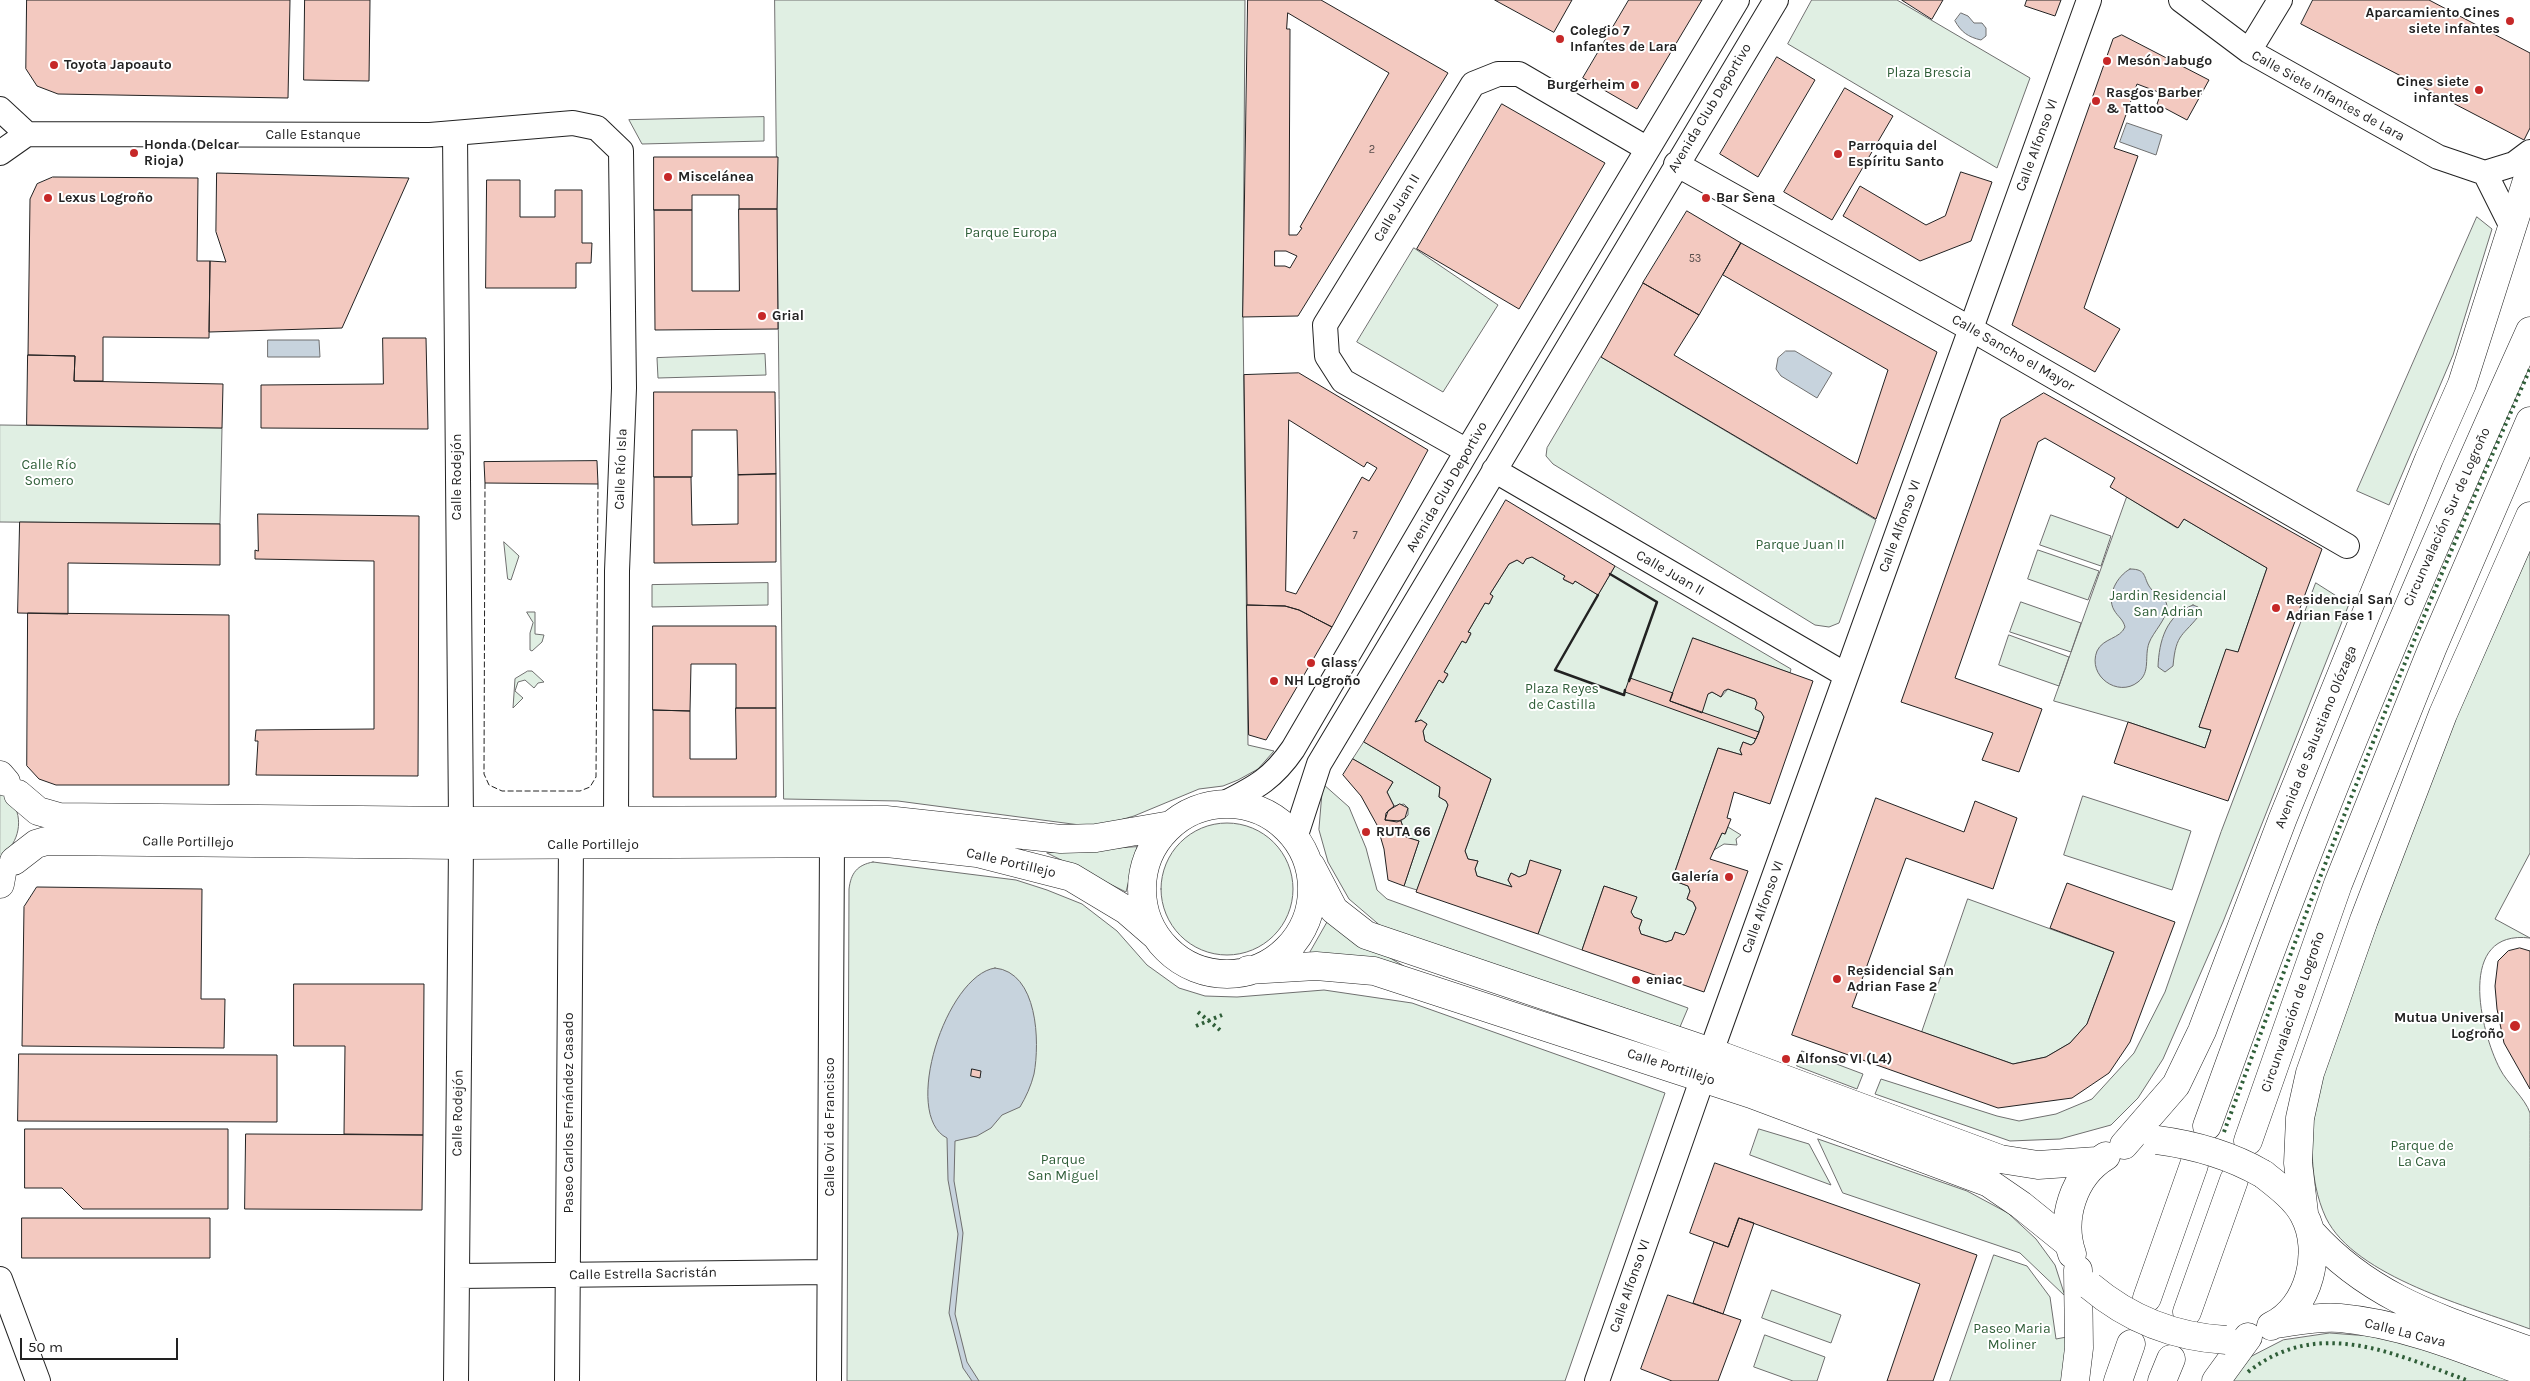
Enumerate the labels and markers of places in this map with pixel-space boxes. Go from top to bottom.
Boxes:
place label: Aparcamiento Cines siete infantes [2365,5,2500,38]
marker: Aparcamiento Cines siete infantes [2504,15,2516,27]
place label: Colegio 7 Infantes de Lara [1570,23,1677,56]
marker: Colegio 7 Infantes de Lara [1554,33,1566,45]
place label: Mesón Jabugo [2117,53,2212,69]
marker: Mesón Jabugo [2101,55,2113,67]
place label: Toyota Japoauto [64,57,172,73]
marker: Toyota Japoauto [48,59,60,71]
place label: Cines siete infantes [2396,74,2469,106]
place label: Burgerheim [1547,77,1625,93]
marker: Burgerheim [1629,79,1641,91]
marker: Cines siete infantes [2473,84,2485,96]
place label: Rasgos Barber & Tattoo [2106,85,2202,118]
marker: Rasgos Barber & Tattoo [2090,95,2102,107]
place label: Honda (Delcar Rioja) [144,137,239,170]
place label: Parroquia del Espíritu Santo [1848,138,1944,170]
marker: Honda (Delcar Rioja) [128,147,140,159]
marker: Parroquia del Espíritu Santo [1832,148,1844,160]
place label: Miscelánea [678,169,754,185]
marker: Miscelánea [662,171,674,183]
place label: Lexus Logroño [58,190,153,206]
place label: Bar Sena [1716,190,1776,206]
marker: Lexus Logroño [42,192,54,204]
marker: Bar Sena [1700,192,1712,204]
place label: Grial [772,308,804,324]
marker: Grial [756,310,768,322]
place label: Residencial San Adrian Fase 1 [2286,592,2393,624]
marker: Residencial San Adrian Fase 1 [2270,602,2282,614]
place label: Glass [1321,655,1358,671]
marker: Glass [1305,657,1317,669]
place label: NH Logroño [1284,673,1361,689]
marker: NH Logroño [1268,675,1280,687]
place label: RUTA 66 [1376,824,1431,840]
marker: RUTA 66 [1360,826,1372,838]
place label: Galería [1671,869,1719,885]
marker: Galería [1723,871,1735,883]
place label: Residencial San Adrian Fase 2 [1847,963,1954,996]
place label: eniac [1646,972,1682,988]
marker: Residencial San Adrian Fase 2 [1831,973,1843,985]
marker: eniac [1630,974,1642,986]
place label: Mutua Universal Logroño [2394,1010,2504,1042]
marker: Mutua Universal Logroño [2508,1019,2522,1033]
place label: Alfonso VI (L4) [1796,1051,1892,1067]
marker: Alfonso VI (L4) [1780,1053,1792,1065]

